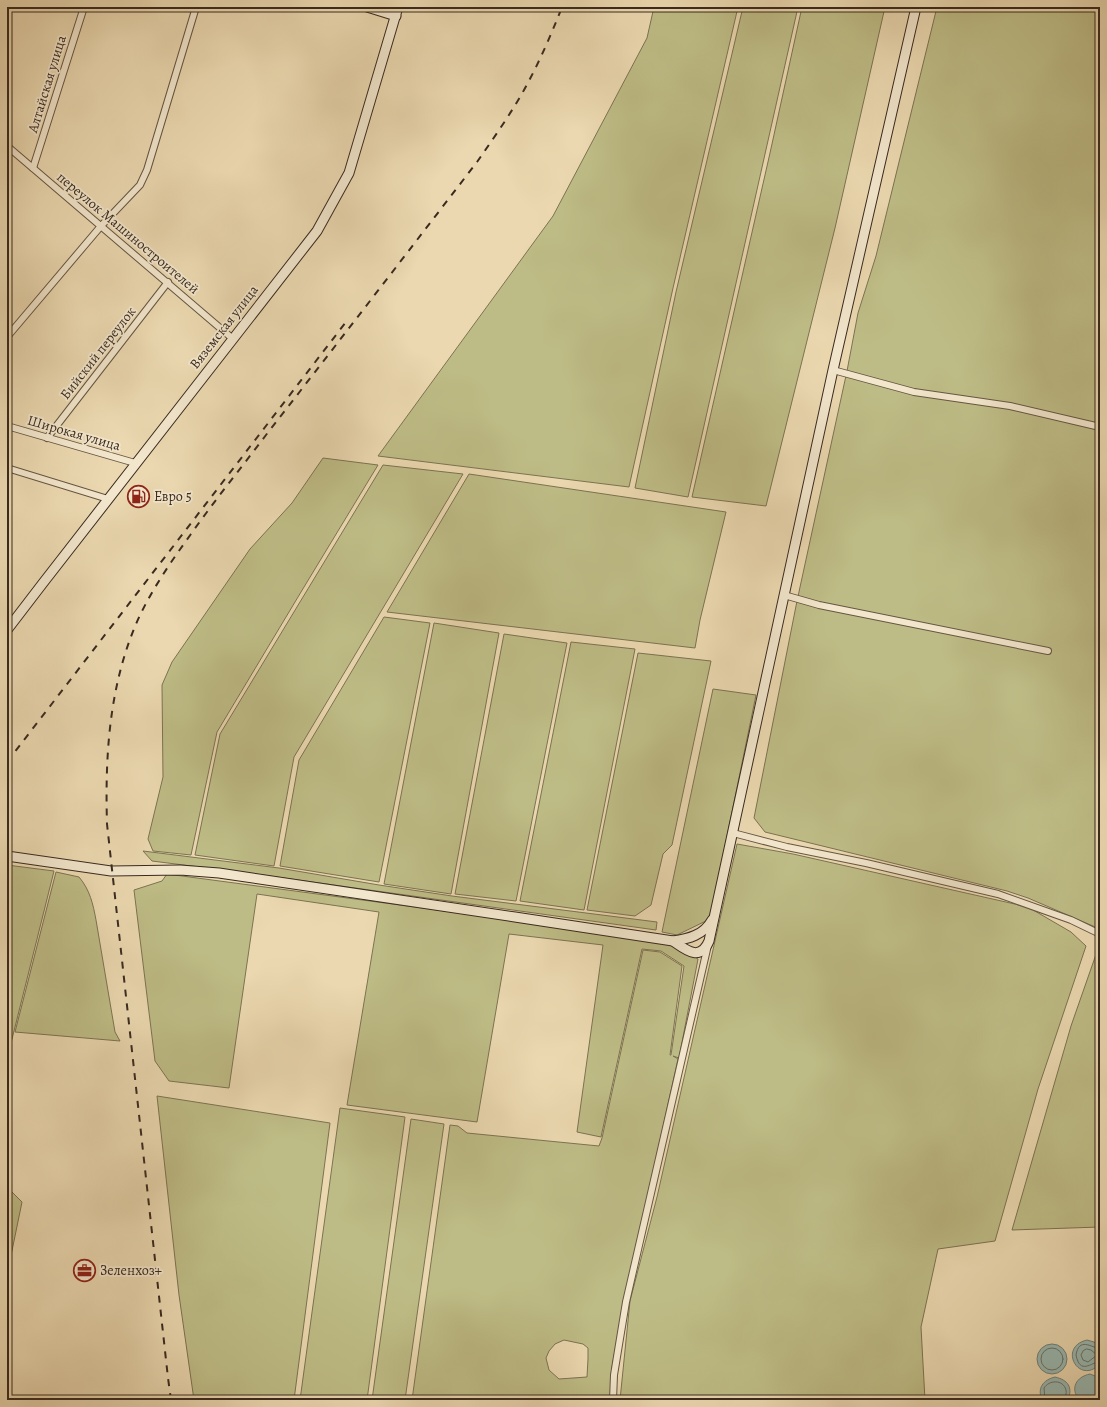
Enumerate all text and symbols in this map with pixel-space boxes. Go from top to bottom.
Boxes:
street label: Алтайская улица [23,33,71,136]
street label: переулок Машиностроителей [53,168,203,298]
street label: Вяземская улица [185,281,263,373]
street label: Бийский переулок [56,303,140,403]
street label: Широкая улица [25,411,123,456]
fuel station icon: Евро 5 [125,483,151,509]
place label: Евро 5 [154,487,192,506]
office icon: Зеленхоз+ [72,1257,98,1283]
place label: Зеленхоз+ [100,1261,162,1280]

